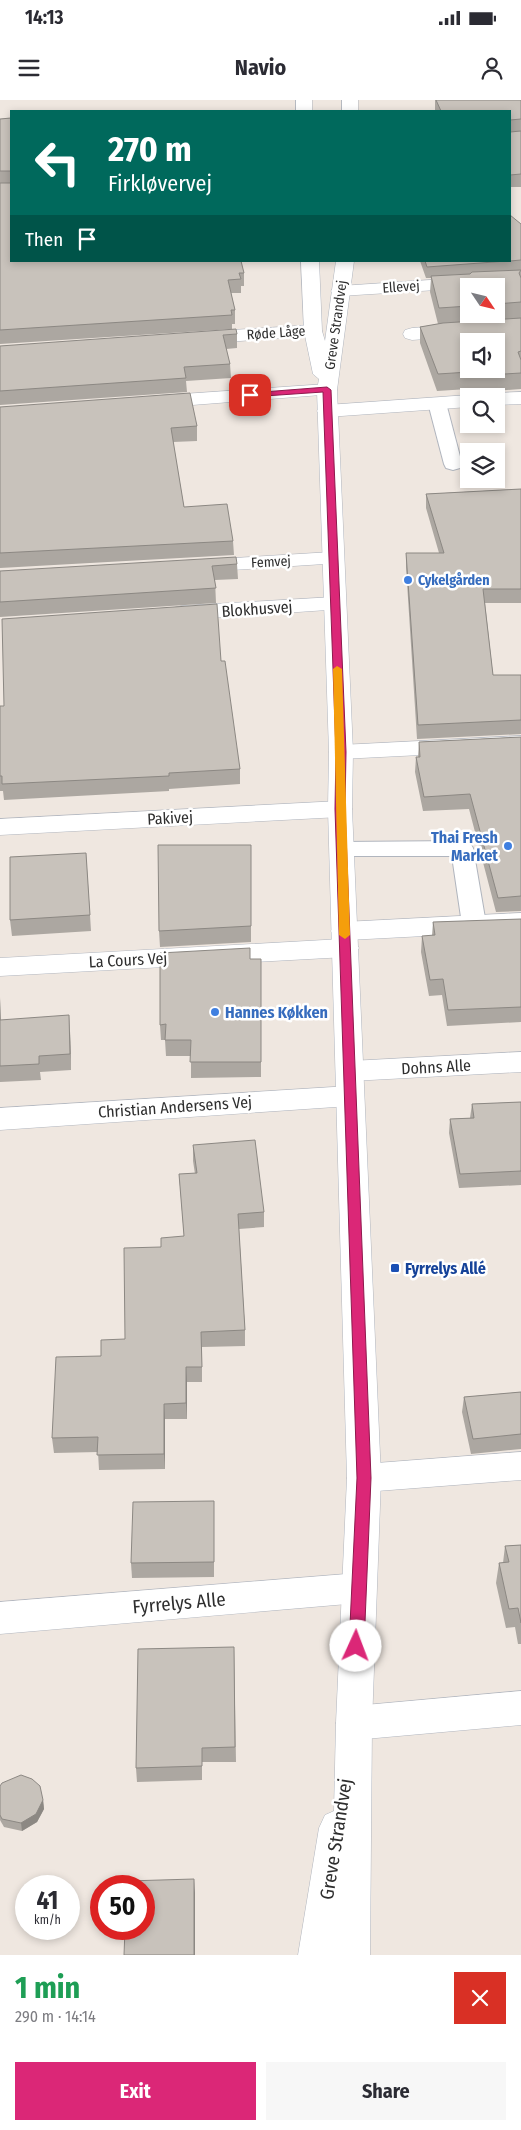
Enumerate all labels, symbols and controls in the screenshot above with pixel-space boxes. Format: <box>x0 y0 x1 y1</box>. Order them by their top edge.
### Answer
text: 14:13 <box>25 6 64 29</box>
icon: menu <box>15 54 43 82</box>
text: Navio <box>235 54 286 81</box>
icon: person <box>478 54 506 82</box>
text: 270 m <box>108 128 192 170</box>
icon: left <box>25 130 90 195</box>
text: Firkløvervej <box>108 170 212 197</box>
icon: arrive <box>73 225 101 253</box>
text: Then <box>25 228 63 251</box>
street label: Ellevej <box>382 277 420 297</box>
north arrow <box>460 278 505 322</box>
map controls <box>460 278 505 488</box>
street label: Greve Strandvej <box>321 279 351 371</box>
street label: Røde Låge <box>246 322 306 344</box>
button: sound <box>460 333 505 378</box>
pin <box>229 374 271 416</box>
icon: arrive <box>236 381 264 409</box>
button: search <box>460 388 505 433</box>
button: layers <box>460 443 505 488</box>
street label: Femvej <box>251 552 291 572</box>
place label: Cykelgården <box>418 572 490 589</box>
marker: Cykelgården <box>402 574 414 586</box>
street label: Blokhusvej <box>221 597 293 621</box>
street label: Pakivej <box>147 807 193 829</box>
place label: Thai Fresh Market <box>431 828 498 865</box>
marker: Thai Fresh Market <box>502 840 514 852</box>
street label: La Cours Vej <box>88 948 168 972</box>
place label: Hannes Køkken <box>225 1003 328 1022</box>
marker: Hannes Køkken <box>209 1006 221 1018</box>
street label: Dohns Alle <box>401 1056 471 1078</box>
street label: Christian Andersens Vej <box>97 1092 253 1122</box>
place label: Fyrrelys Allé <box>405 1259 486 1278</box>
marker: Fyrrelys Allé <box>389 1262 401 1274</box>
street label: Fyrrelys Alle <box>132 1587 226 1619</box>
position arrow <box>329 1619 381 1671</box>
street label: Greve Strandvej <box>315 1777 357 1901</box>
speed limit sign: 50 <box>90 1875 155 1940</box>
text: 41 <box>37 1886 58 1916</box>
text: km/h <box>34 1913 61 1927</box>
text: 1 min <box>15 1970 80 2006</box>
button: close <box>454 1972 506 2024</box>
text: 290 m · 14:14 <box>15 2007 96 2026</box>
button: Exit <box>15 2062 256 2120</box>
button: Share <box>266 2062 506 2120</box>

